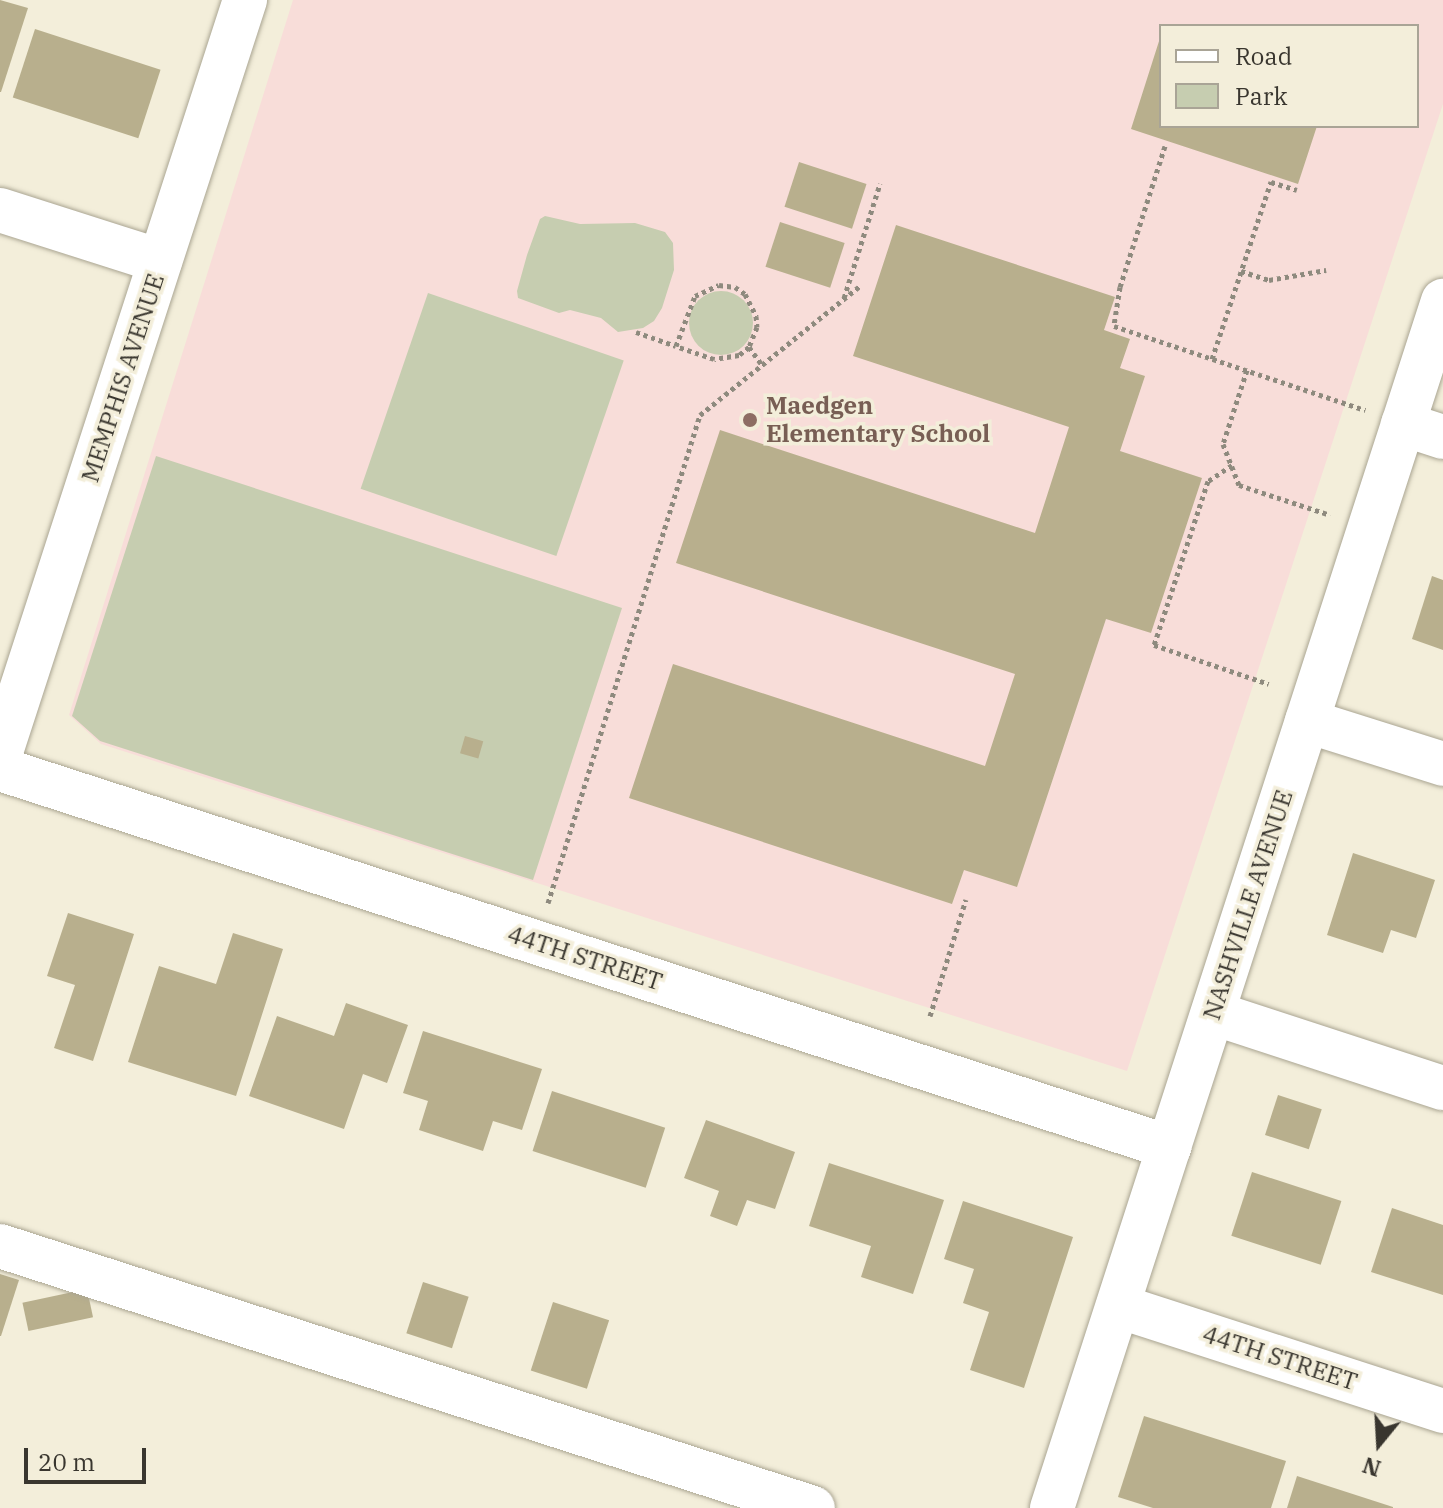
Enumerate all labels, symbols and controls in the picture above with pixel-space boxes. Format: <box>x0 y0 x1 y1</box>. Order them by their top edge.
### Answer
legend <box>1159 24 1419 128</box>
text: Road <box>1235 40 1292 72</box>
text: Park <box>1235 80 1287 112</box>
street label: MEMPHIS AVENUE <box>76 270 170 486</box>
place label: Maedgen Elementary School <box>766 392 990 448</box>
marker: Maedgen Elementary School <box>741 411 759 429</box>
street label: NASHVILLE AVENUE <box>1197 786 1299 1024</box>
street label: 44TH STREET <box>504 919 666 997</box>
street label: 44TH STREET <box>1199 1319 1361 1397</box>
north arrow <box>1339 1404 1419 1484</box>
scale bar <box>28 1432 150 1482</box>
text: 20 m <box>38 1446 95 1478</box>
text: N <box>1359 1451 1384 1484</box>

